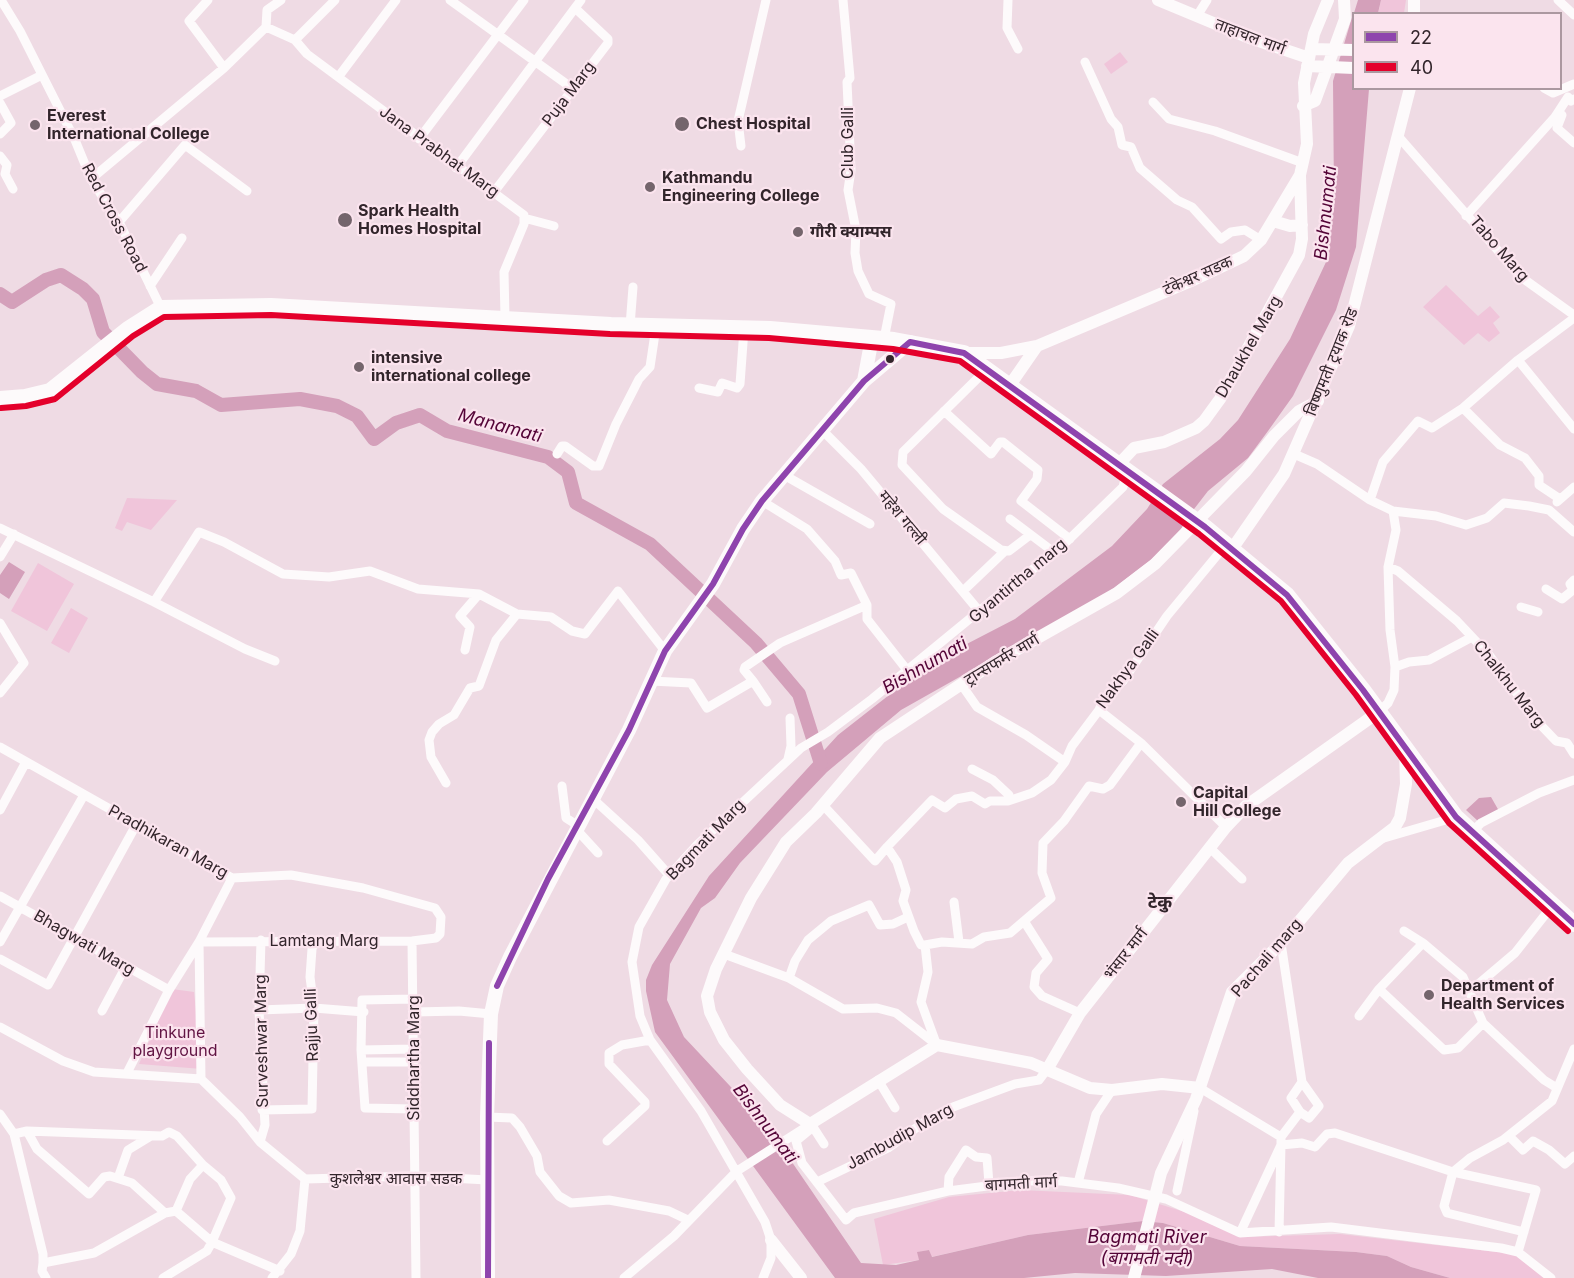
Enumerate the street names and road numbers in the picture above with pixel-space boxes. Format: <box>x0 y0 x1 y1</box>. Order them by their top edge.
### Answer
street label: ताहाचल मार्ग <box>1212 15 1288 59</box>
street label: Puja Marg <box>538 58 600 130</box>
street label: Jana Prabhat Marg <box>375 102 503 202</box>
street label: Club Galli <box>838 107 858 179</box>
street label: Red Cross Road <box>77 160 151 276</box>
street label: Tabo Marg <box>1465 212 1533 286</box>
street label: टंकेश्वर सडक <box>1160 252 1236 300</box>
street label: Dhaukhel Marg <box>1212 293 1286 401</box>
street label: बिष्णुमती ट्रयाक रोड <box>1302 305 1362 419</box>
street label: महेश गल्ली <box>874 487 930 549</box>
street label: Gyantirtha marg <box>965 535 1071 627</box>
street label: Nakhya Galli <box>1093 625 1163 713</box>
street label: ट्रान्सफर्मर मार्ग <box>961 630 1043 690</box>
street label: Chalkhu Marg <box>1469 637 1549 731</box>
street label: Bagmati Marg <box>663 796 749 884</box>
street label: Pradhikaran Marg <box>105 801 231 883</box>
street label: Bhagwati Marg <box>30 906 138 980</box>
street label: Pachali marg <box>1228 915 1306 1001</box>
street label: भंसार मार्ग <box>1100 924 1152 984</box>
street label: Lamtang Marg <box>269 931 379 951</box>
street label: Surveshwar Marg <box>251 974 273 1108</box>
street label: Rajju Galli <box>301 988 323 1062</box>
street label: Siddhartha Marg <box>404 995 424 1121</box>
street label: Jambudip Marg <box>844 1100 956 1174</box>
street label: कुशलेश्वर आवास सडक <box>330 1169 462 1189</box>
street label: बागमती मार्ग <box>984 1173 1058 1195</box>

